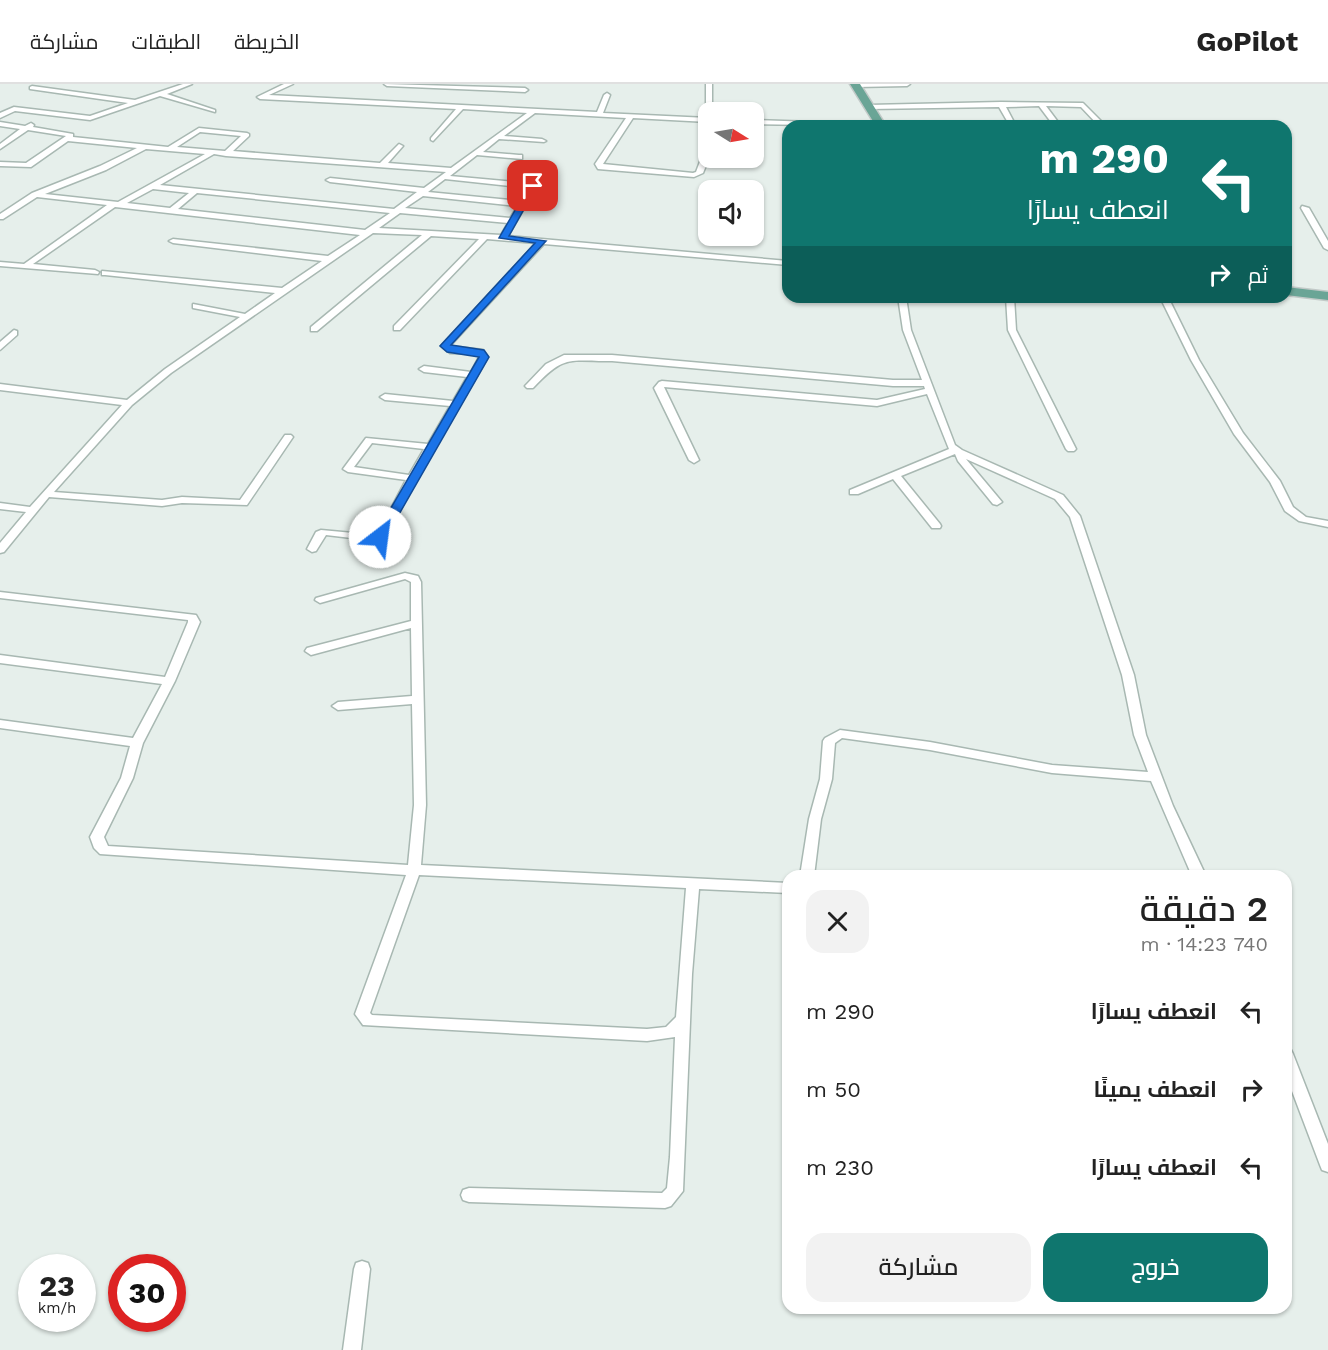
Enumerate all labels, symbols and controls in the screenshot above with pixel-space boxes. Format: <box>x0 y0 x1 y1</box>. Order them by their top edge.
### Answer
text: GoPilot <box>1196 25 1298 58</box>
text: مشاركة <box>30 29 99 54</box>
text: الطبقات <box>132 29 201 54</box>
text: الخريطة <box>234 29 300 54</box>
north arrow <box>698 102 764 168</box>
map controls <box>698 102 764 246</box>
text: 290 m <box>1040 134 1169 183</box>
icon: left <box>1190 144 1268 222</box>
pin <box>507 160 558 211</box>
icon: arrive <box>516 169 549 202</box>
button: sound <box>698 180 764 246</box>
text: انعطف يسارًا <box>1027 194 1169 226</box>
icon: right <box>1203 258 1236 291</box>
text: ثم <box>1248 263 1268 288</box>
position arrow <box>348 505 412 569</box>
text: 2 دقيقة <box>1140 888 1268 930</box>
button: close <box>806 890 869 953</box>
text: 740 m · 14:23 <box>1141 932 1268 956</box>
icon: left <box>1235 995 1268 1028</box>
text: 290 m <box>806 999 875 1024</box>
text: انعطف يسارًا <box>1091 999 1217 1024</box>
icon: right <box>1235 1073 1268 1106</box>
text: 50 m <box>806 1077 861 1102</box>
text: انعطف يمينًا <box>1093 1077 1217 1102</box>
icon: left <box>1235 1151 1268 1184</box>
text: 230 m <box>806 1155 874 1180</box>
text: انعطف يسارًا <box>1091 1155 1217 1180</box>
button: مشاركة <box>806 1233 1031 1302</box>
button: خروج <box>1043 1233 1268 1302</box>
speed limit sign: 30 <box>108 1254 186 1332</box>
text: 23 <box>39 1268 75 1303</box>
text: km/h <box>38 1299 76 1317</box>

